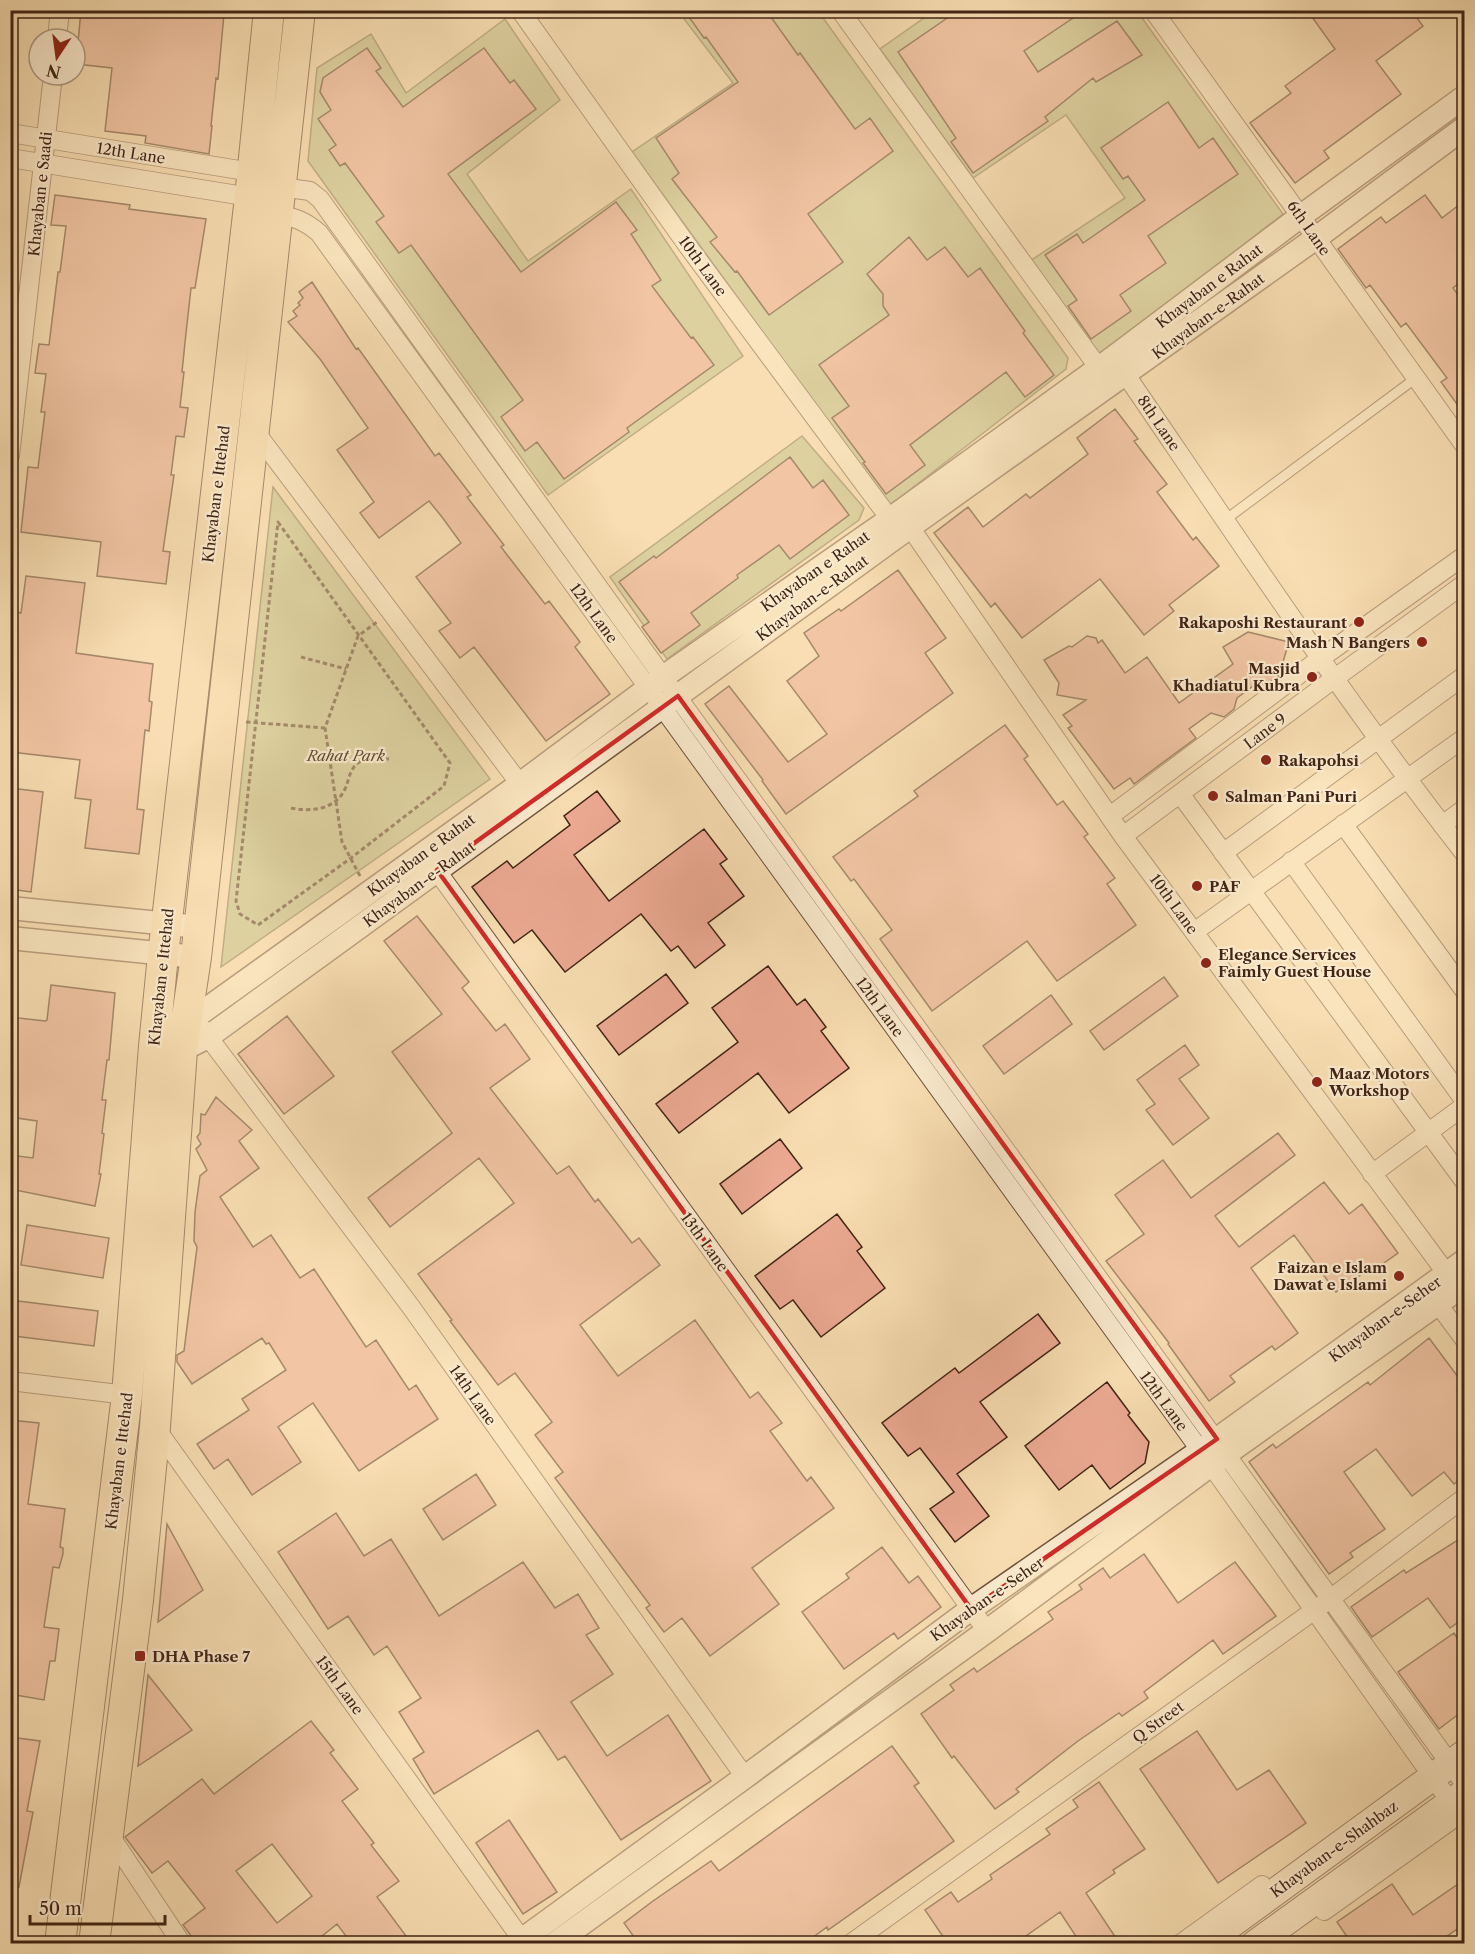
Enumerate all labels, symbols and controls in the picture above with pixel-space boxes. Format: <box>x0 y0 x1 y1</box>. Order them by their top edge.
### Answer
north arrow <box>27 27 87 87</box>
text: N <box>45 60 63 83</box>
street label: Khayaban e Saadi <box>24 130 56 257</box>
street label: 12th Lane <box>95 138 167 168</box>
street label: 6th Lane <box>1283 197 1335 259</box>
street label: 10th Lane <box>675 232 731 300</box>
street label: Khayaban e Rahat <box>1152 239 1267 332</box>
street label: Khayaban-e-Rahat <box>1148 268 1268 363</box>
street label: 8th Lane <box>1133 392 1185 454</box>
street label: Khayaban e Ittehad <box>198 424 234 564</box>
street label: Khayaban e Rahat <box>757 526 874 616</box>
street label: Khayaban-e-Rahat <box>752 550 872 645</box>
street label: 12th Lane <box>566 579 622 647</box>
place label: Rakaposhi Restaurant <box>1178 613 1347 632</box>
marker: Rakaposhi Restaurant <box>1352 615 1366 629</box>
place label: Mash N Bangers <box>1286 633 1410 652</box>
marker: Mash N Bangers <box>1415 635 1429 649</box>
place label: Masjid Khadiatul Kubra <box>1173 659 1300 695</box>
marker: Masjid Khadiatul Kubra <box>1305 670 1319 684</box>
street label: Lane 9 <box>1240 709 1290 753</box>
park label: Rahat Park <box>306 746 385 765</box>
place label: Rakapohsi <box>1278 751 1359 770</box>
marker: Rakapohsi <box>1259 753 1273 767</box>
place label: Salman Pani Puri <box>1225 787 1358 806</box>
marker: Salman Pani Puri <box>1206 789 1220 803</box>
street label: Khayaban e Rahat <box>363 809 479 901</box>
street label: Khayaban-e-Rahat <box>359 836 479 931</box>
street label: 10th Lane <box>1146 870 1202 938</box>
place label: PAF <box>1209 877 1240 896</box>
marker: PAF <box>1190 879 1204 893</box>
street label: Khayaban e Ittehad <box>144 907 178 1047</box>
place label: Elegance Services Faimly Guest House <box>1218 945 1371 981</box>
marker: Elegance Services Faimly Guest House <box>1199 956 1213 970</box>
street label: 12th Lane <box>852 973 908 1041</box>
place label: Maaz Motors Workshop <box>1328 1064 1429 1100</box>
marker: Maaz Motors Workshop <box>1310 1075 1324 1089</box>
street label: 13th Lane <box>677 1209 733 1275</box>
place label: Faizan e Islam Dawat e Islami <box>1273 1258 1388 1294</box>
marker: Faizan e Islam Dawat e Islami <box>1392 1269 1406 1283</box>
street label: Khayaban-e-Seher <box>1325 1271 1446 1366</box>
street label: 14th Lane <box>445 1361 501 1429</box>
street label: 12th Lane <box>1136 1367 1192 1435</box>
street label: Khayaban e Ittehad <box>101 1391 137 1531</box>
street label: Khayaban-e-Seher <box>926 1552 1048 1645</box>
place label: DHA Phase 7 <box>152 1647 250 1666</box>
marker: DHA Phase 7 <box>133 1649 147 1663</box>
street label: 15th Lane <box>312 1652 368 1718</box>
street label: Q Street <box>1129 1697 1188 1747</box>
street label: Khayaban-e-Shahbaz <box>1266 1796 1402 1902</box>
scale bar <box>30 1888 165 1926</box>
text: 50 m <box>39 1898 82 1920</box>

